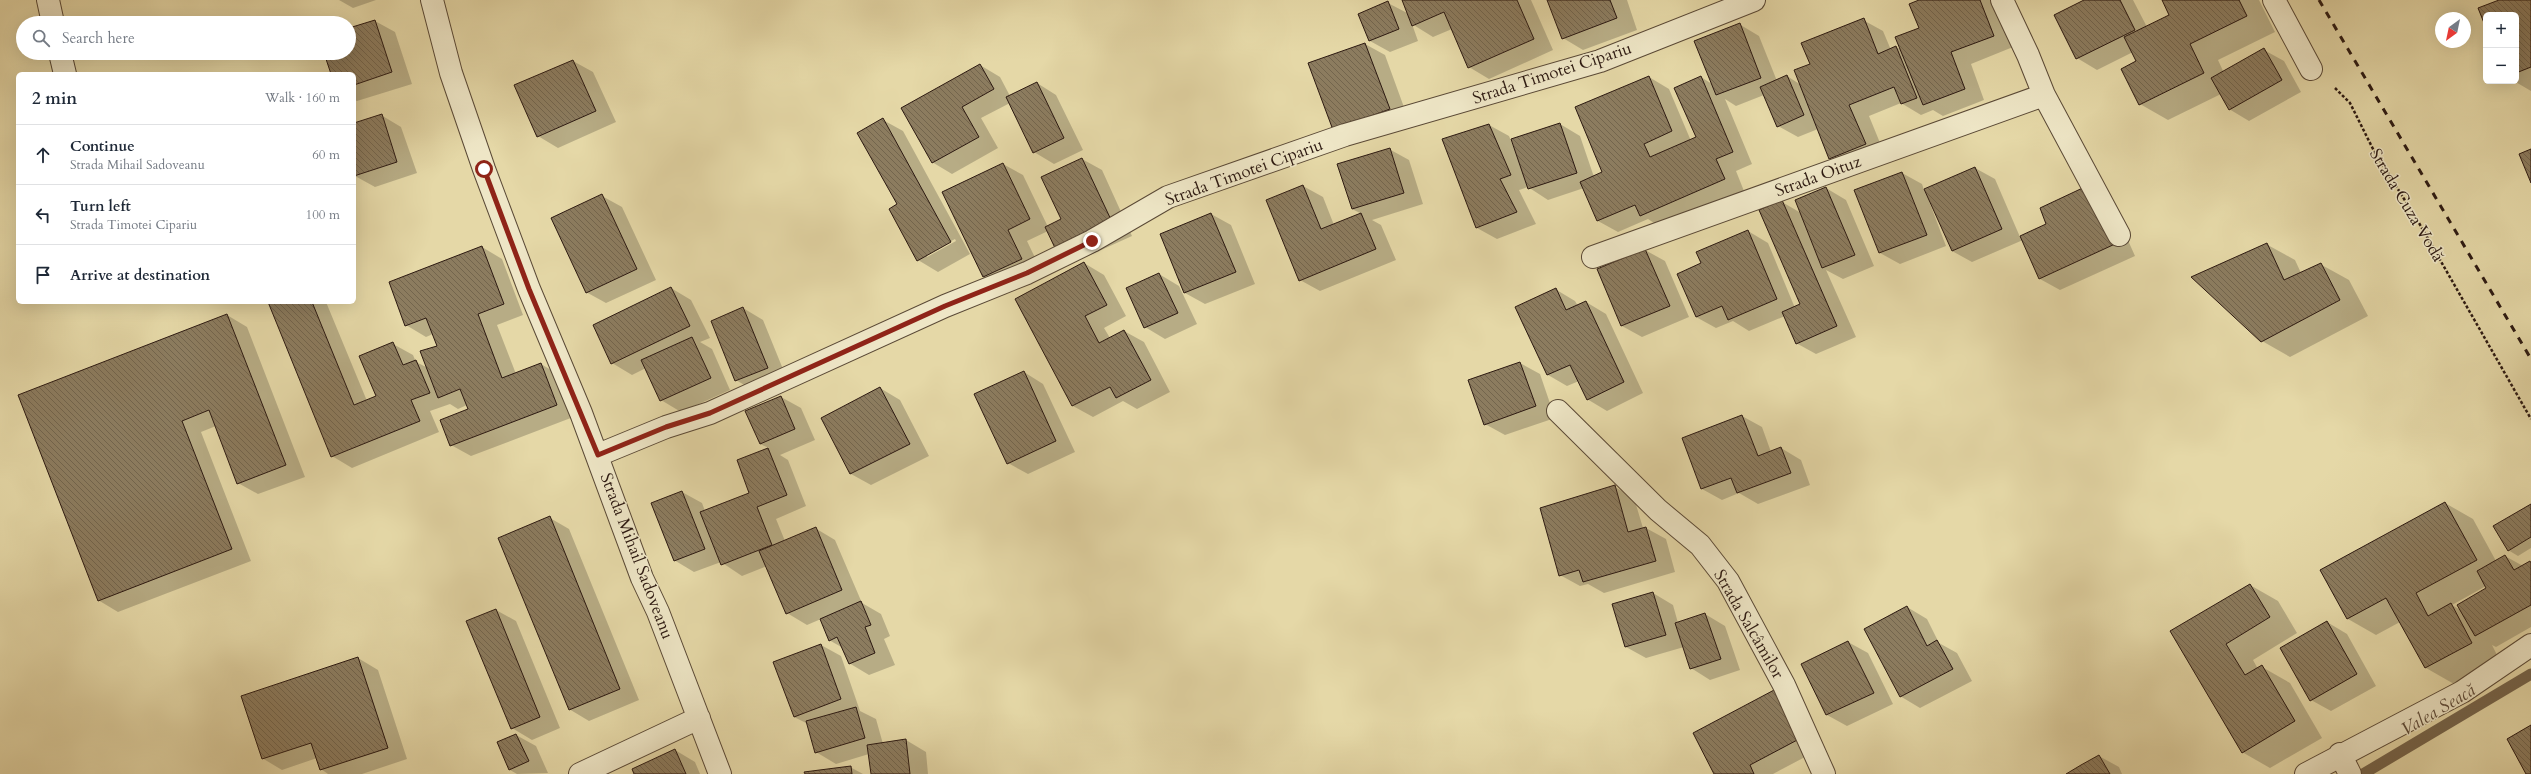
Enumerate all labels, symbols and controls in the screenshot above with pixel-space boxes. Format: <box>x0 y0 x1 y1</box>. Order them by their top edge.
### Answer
north arrow <box>2435 12 2471 48</box>
map controls <box>2483 12 2519 84</box>
button: + <box>2483 12 2519 48</box>
search box <box>16 16 356 60</box>
icon: search <box>30 27 52 49</box>
text: Search here <box>62 28 135 48</box>
street label: Strada Timotei Cipariu <box>1469 36 1635 110</box>
button: − <box>2483 48 2519 84</box>
text: 2 min <box>32 87 77 110</box>
text: Walk · 160 m <box>265 89 340 107</box>
street label: Strada Timotei Cipariu <box>1162 133 1326 211</box>
text: Continue <box>70 136 135 156</box>
icon: ahead <box>32 144 54 166</box>
street label: Strada Cuza Vodă <box>2364 144 2450 267</box>
text: 60 m <box>312 146 340 164</box>
street label: Strada Oituz <box>1772 150 1865 202</box>
text: Strada Mihail Sadoveanu <box>70 156 205 174</box>
route start <box>475 160 493 178</box>
text: Turn left <box>70 196 131 216</box>
icon: left <box>32 204 54 226</box>
text: 100 m <box>306 206 340 224</box>
text: Strada Timotei Cipariu <box>70 216 197 234</box>
route end <box>1083 232 1101 250</box>
icon: arrive <box>32 264 54 286</box>
text: Arrive at destination <box>70 265 210 285</box>
street label: Strada Mihail Sadoveanu <box>595 470 679 642</box>
street label: Strada Salcâmilor <box>1708 565 1790 684</box>
water label: Valea Seacă <box>2396 678 2481 742</box>

